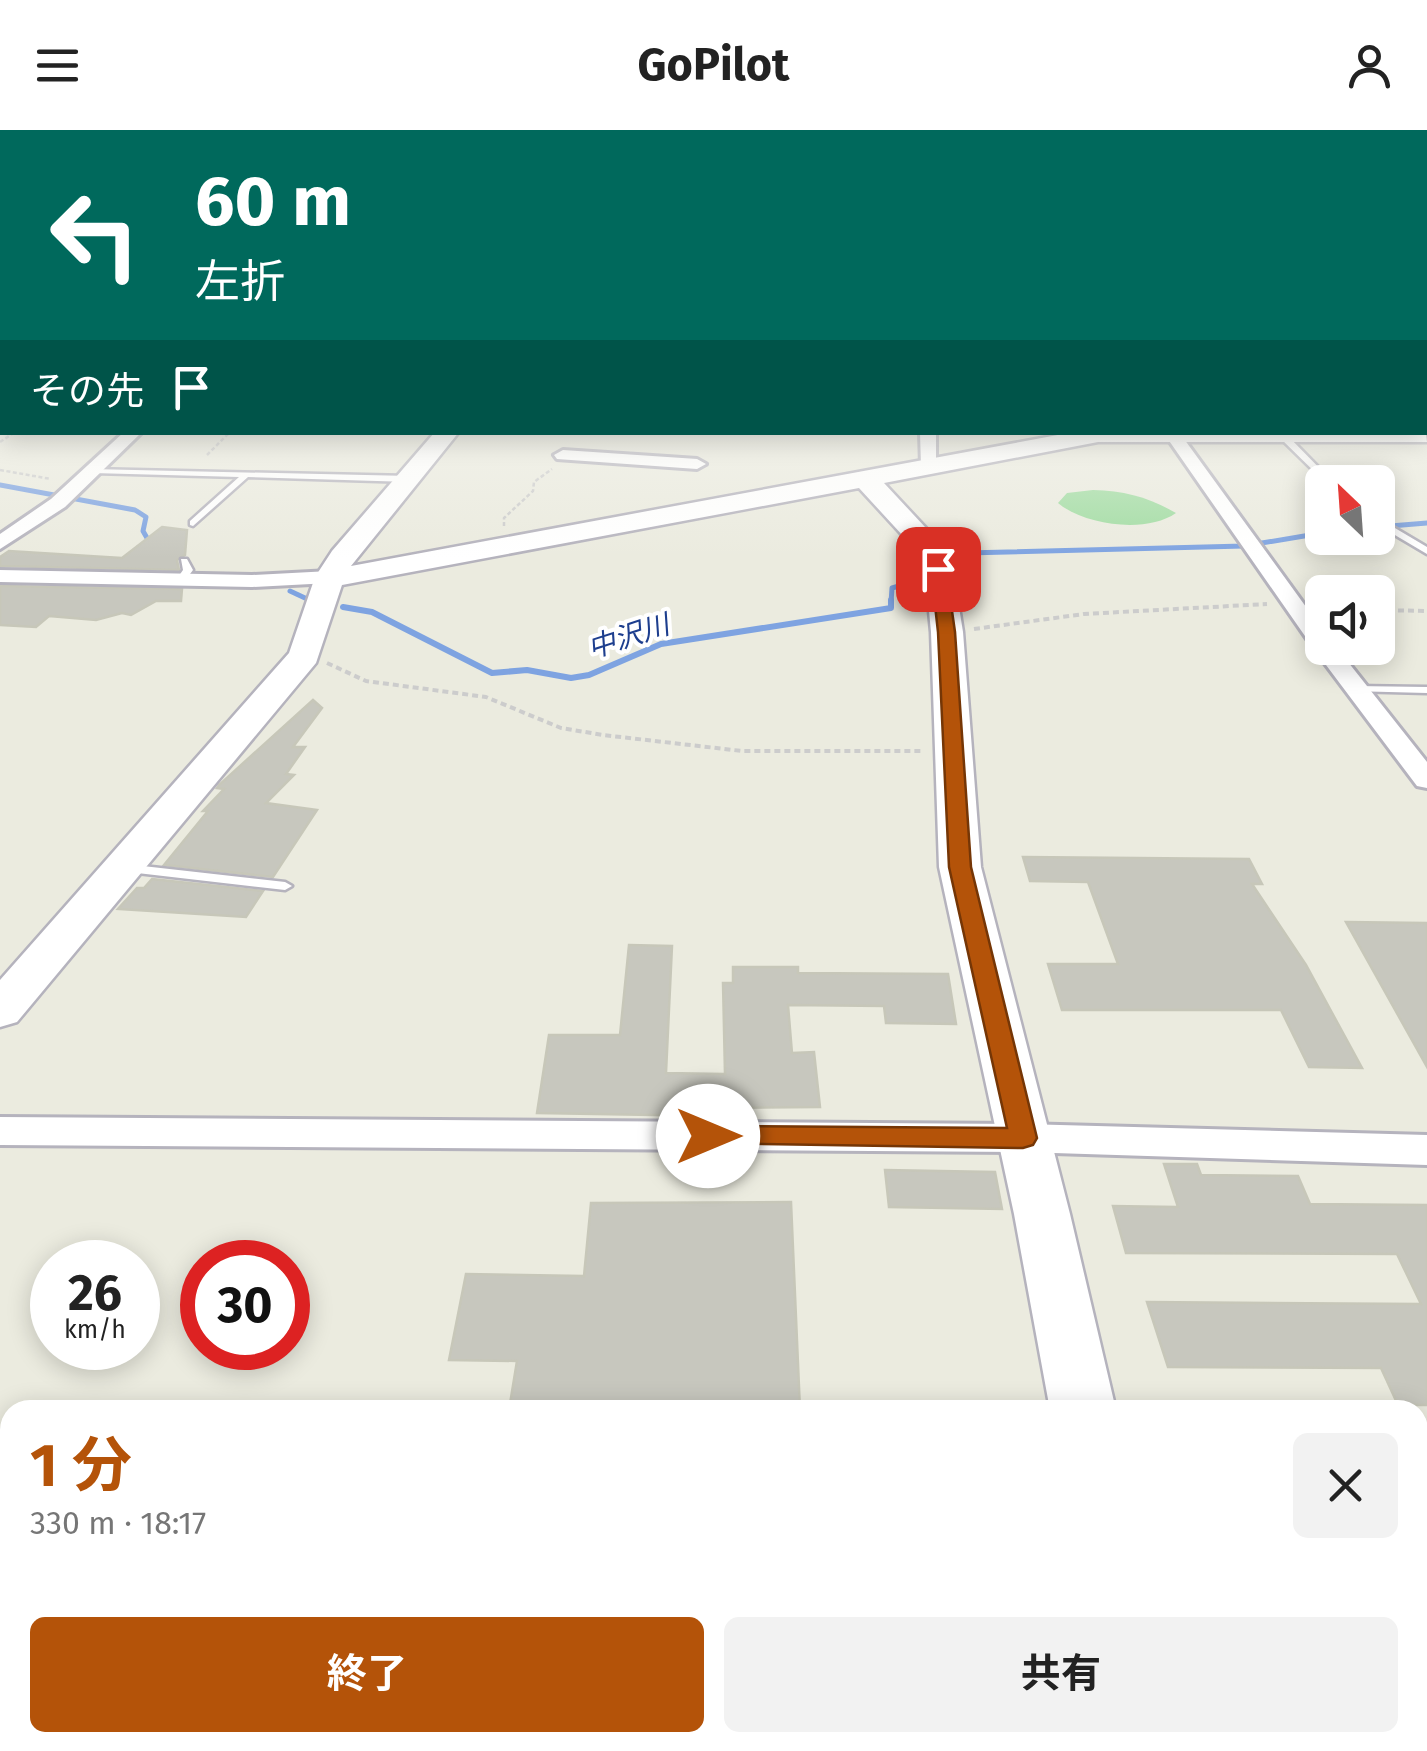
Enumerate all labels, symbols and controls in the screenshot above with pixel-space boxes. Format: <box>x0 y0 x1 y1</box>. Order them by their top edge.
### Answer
icon: menu <box>30 38 85 93</box>
text: GoPilot <box>638 38 789 92</box>
icon: person <box>1342 38 1397 93</box>
text: 60 m <box>195 160 351 244</box>
icon: left <box>30 170 160 300</box>
text: 左折 <box>195 255 285 309</box>
icon: arrive <box>164 360 219 415</box>
text: その先 <box>30 368 144 414</box>
north arrow <box>1305 465 1395 555</box>
map controls <box>1305 465 1395 665</box>
pin <box>896 527 981 612</box>
icon: arrive <box>911 542 966 597</box>
button: sound <box>1305 575 1395 665</box>
water label: 中沢川 <box>583 607 676 665</box>
position arrow <box>656 1084 760 1188</box>
speed limit sign: 30 <box>180 1240 310 1370</box>
text: 26 <box>68 1263 122 1323</box>
text: km/h <box>64 1315 126 1345</box>
text: 1 分 <box>30 1430 132 1502</box>
button: close <box>1293 1433 1398 1538</box>
text: 330 m · 18:17 <box>30 1504 206 1542</box>
button: 終了 <box>30 1617 704 1732</box>
button: 共有 <box>724 1617 1398 1732</box>

